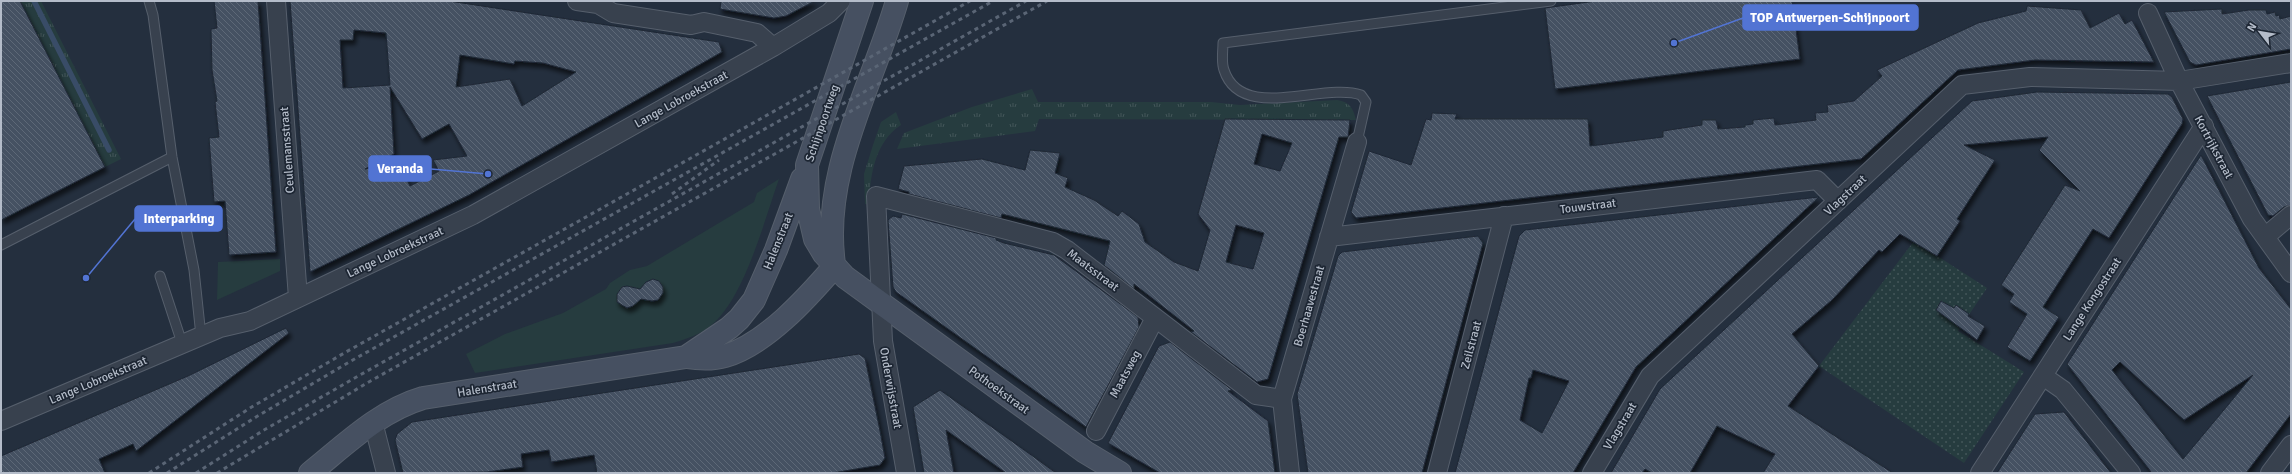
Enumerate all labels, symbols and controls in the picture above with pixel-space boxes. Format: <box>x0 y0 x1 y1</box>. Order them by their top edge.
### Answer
callout: TOP Antwerpen-Schijnpoort <box>1743 5 1918 30</box>
text: TOP Antwerpen-Schijnpoort <box>1750 10 1910 26</box>
north arrow <box>2240 12 2280 52</box>
text: N <box>2244 20 2259 34</box>
street label: Lange Lobroekstraat <box>632 67 731 131</box>
street label: Schijnpoortweg <box>802 83 843 164</box>
street label: Ceulemansstraat <box>277 106 298 194</box>
street label: Kortrijkstraat <box>2191 113 2236 181</box>
callout: Veranda <box>369 156 431 181</box>
text: Veranda <box>377 161 423 177</box>
street label: Vlagstraat <box>1821 172 1870 219</box>
street label: Touwstraat <box>1559 196 1617 217</box>
callout: Interparking <box>135 206 222 231</box>
street label: Halenstraat <box>760 210 797 272</box>
text: Interparking <box>143 211 215 227</box>
street label: Lange Lobroekstraat <box>345 224 446 281</box>
street label: Maatsstraat <box>1064 246 1122 295</box>
street label: Lange Kongostraat <box>2060 255 2125 344</box>
street label: Boerhaavestraat <box>1291 264 1328 348</box>
street label: Zeilstraat <box>1458 319 1485 371</box>
street label: Onderwijsstraat <box>876 346 905 430</box>
street label: Maatsweg <box>1107 348 1144 401</box>
street label: Lange Lobroekstraat <box>47 353 149 408</box>
street label: Pothoekstraat <box>965 363 1032 418</box>
street label: Halenstraat <box>456 376 518 401</box>
street label: Vlagstraat <box>1600 400 1640 453</box>

